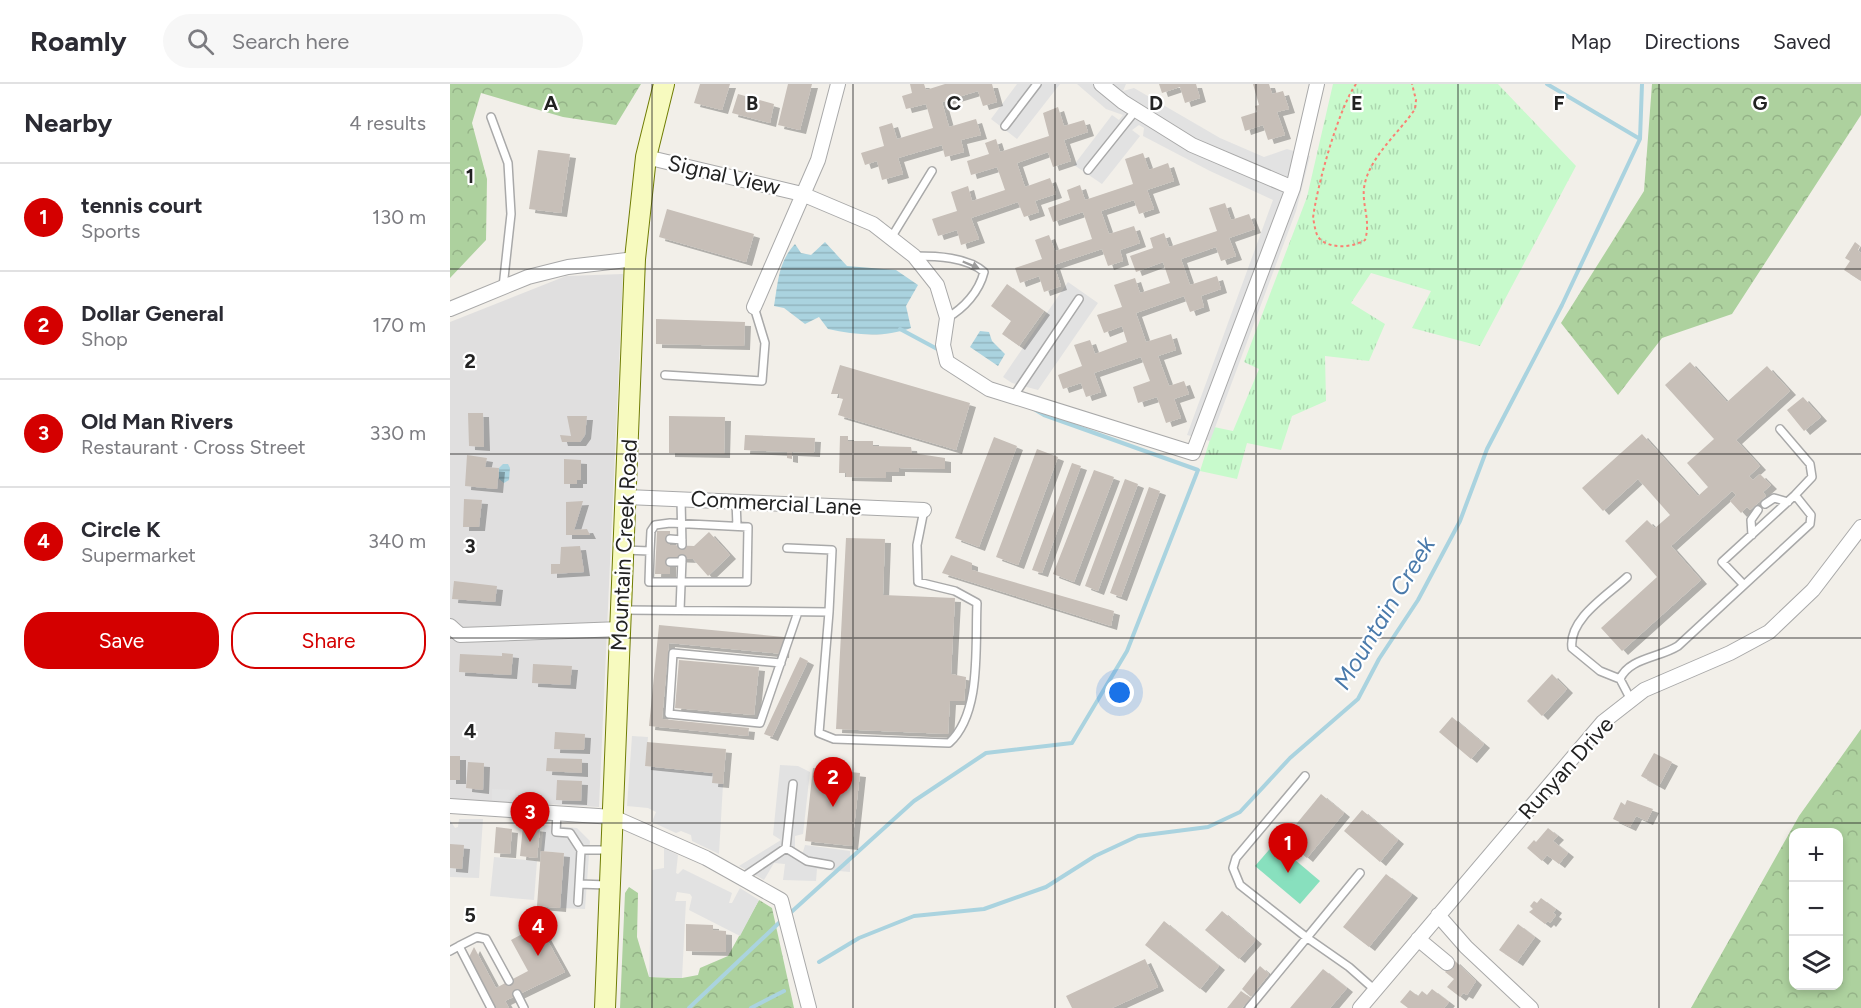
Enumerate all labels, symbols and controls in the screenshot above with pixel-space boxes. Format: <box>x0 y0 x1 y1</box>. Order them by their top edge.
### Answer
search box <box>163 14 583 68</box>
text: Roamly <box>30 24 127 58</box>
icon: search <box>184 25 217 58</box>
text: Search here <box>232 28 349 55</box>
text: Map <box>1570 29 1611 54</box>
text: Directions <box>1644 29 1740 54</box>
text: Saved <box>1773 29 1831 54</box>
text: A <box>544 91 559 115</box>
text: B <box>746 91 758 115</box>
text: C <box>947 91 961 115</box>
text: D <box>1149 91 1163 115</box>
text: E <box>1351 91 1363 115</box>
text: F <box>1553 91 1565 115</box>
text: G <box>1753 91 1768 115</box>
text: Nearby <box>24 107 112 139</box>
text: 4 results <box>349 111 426 135</box>
street label: Signal View <box>665 149 784 201</box>
text: 1 <box>466 164 474 188</box>
text: tennis court <box>81 192 203 219</box>
text: 1 <box>39 205 48 229</box>
text: 130 m <box>372 205 426 229</box>
text: Sports <box>81 219 140 243</box>
one-way arrow <box>963 261 981 271</box>
text: Dollar General <box>81 300 224 327</box>
text: 2 <box>38 313 49 337</box>
text: 170 m <box>372 313 426 337</box>
text: Shop <box>81 327 128 351</box>
text: 2 <box>464 349 476 373</box>
text: Old Man Rivers <box>81 408 233 435</box>
text: 3 <box>38 421 49 445</box>
text: 330 m <box>369 421 426 445</box>
text: Restaurant · Cross Street <box>81 435 306 459</box>
street label: Mountain Creek Road <box>605 438 643 652</box>
street label: Commercial Lane <box>690 485 862 521</box>
text: Circle K <box>81 516 161 543</box>
text: 4 <box>37 529 50 553</box>
text: 340 m <box>368 529 426 553</box>
water label: Mountain Creek <box>1327 530 1442 694</box>
text: 3 <box>464 534 476 558</box>
text: Supermarket <box>81 543 196 567</box>
button: Save <box>24 612 219 669</box>
button: Share <box>231 612 426 669</box>
your location <box>1105 678 1134 707</box>
street label: Runyan Drive <box>1513 711 1619 825</box>
text: 4 <box>464 719 477 743</box>
pin: 2 <box>814 758 853 807</box>
pin: 3 <box>510 792 550 842</box>
pin: 1 <box>1268 824 1308 873</box>
map controls <box>1789 828 1843 990</box>
button: + <box>1789 828 1843 882</box>
button: − <box>1789 882 1843 936</box>
text: 5 <box>464 903 476 927</box>
pin: 4 <box>518 906 557 956</box>
button: layers <box>1789 936 1843 990</box>

